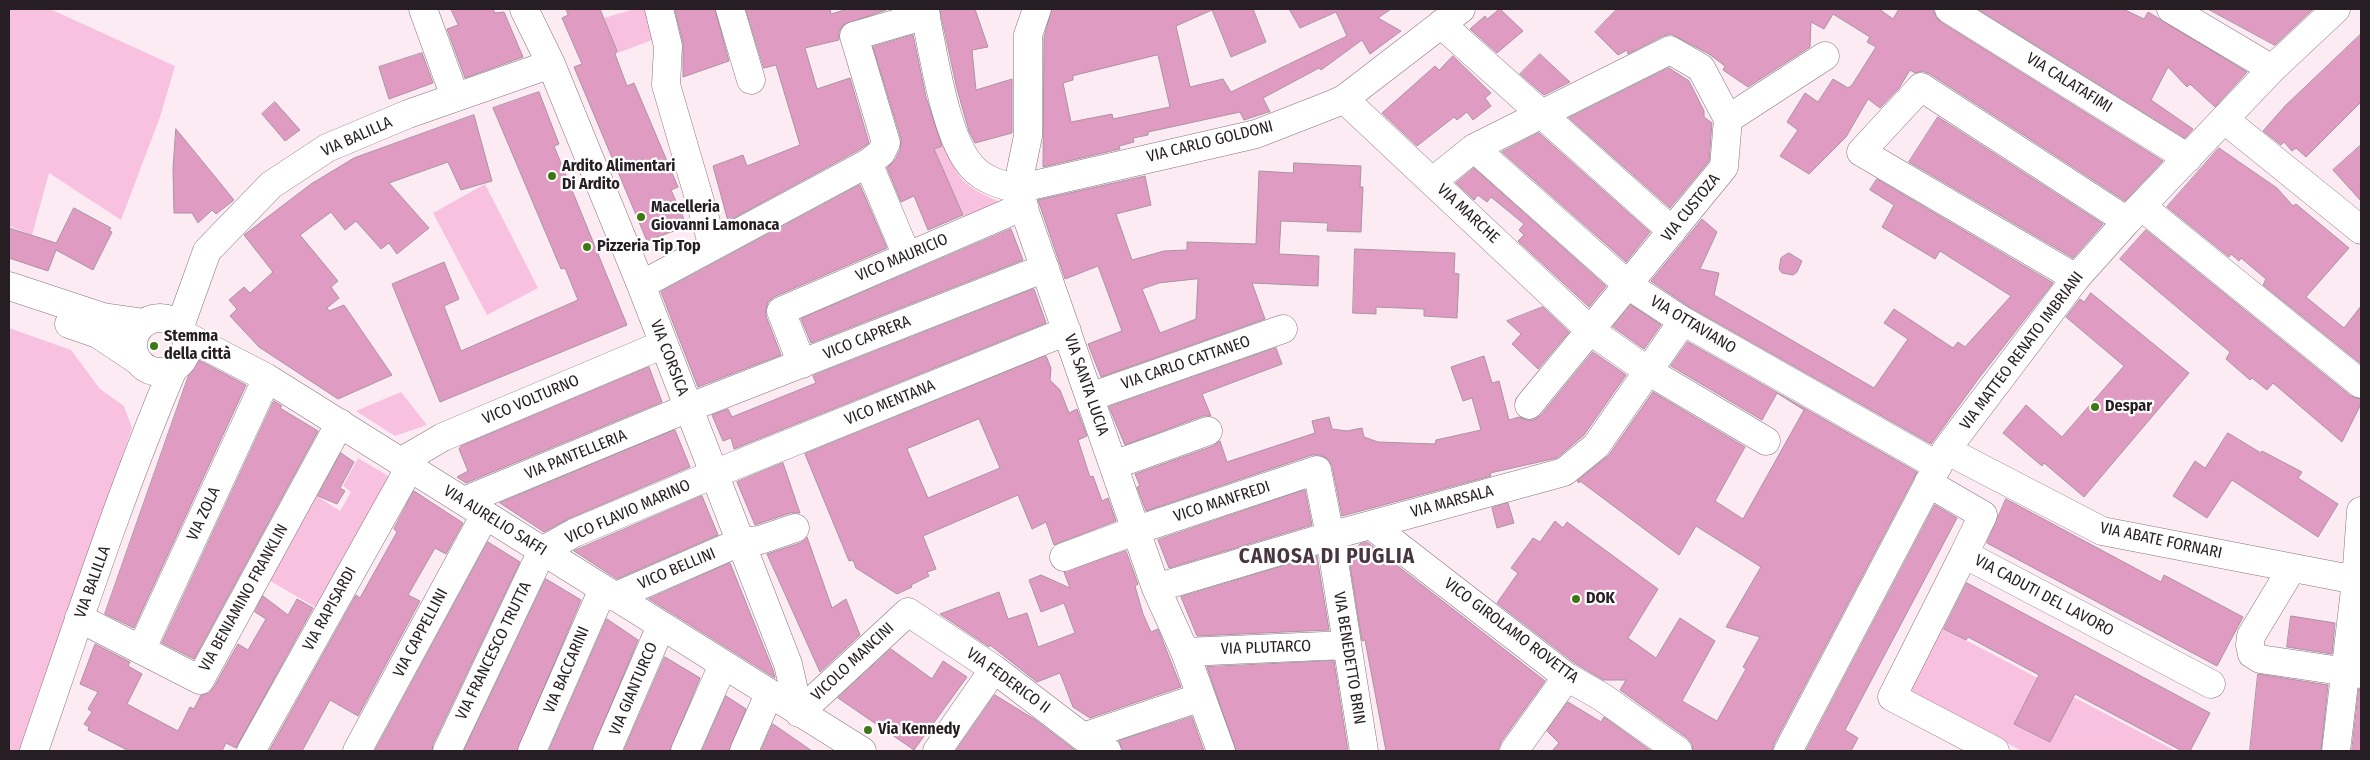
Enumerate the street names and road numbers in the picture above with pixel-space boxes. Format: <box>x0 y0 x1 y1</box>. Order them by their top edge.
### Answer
street label: VIA CALATAFIMI <box>2023 49 2115 117</box>
street label: VIA BALILLA <box>319 113 395 161</box>
street label: VIA CARLO GOLDONI <box>1145 117 1275 167</box>
street label: VIA CUSTOZA <box>1658 170 1724 246</box>
street label: VIA MARCHE <box>1433 180 1503 248</box>
street label: VICO MAURICIO <box>853 230 951 286</box>
street label: VIA MATTEO RENATO IMBRIANI <box>1956 268 2088 434</box>
street label: VIA OTTAVIANO <box>1647 292 1739 358</box>
street label: VICO CAPRERA <box>821 312 913 364</box>
street label: VIA CORSICA <box>646 317 692 399</box>
street label: VIA SANTA LUCIA <box>1060 332 1112 438</box>
street label: VIA CARLO CATTANEO <box>1119 332 1253 394</box>
street label: VICO VOLTURNO <box>480 371 582 429</box>
street label: VICO MENTANA <box>842 376 938 430</box>
street label: VIA PANTELLERIA <box>522 426 630 484</box>
street label: VICO FLAVIO MARINO <box>563 476 693 548</box>
street label: VICO MANFREDI <box>1171 477 1273 527</box>
street label: VIA AURELIO SAFFI <box>440 482 550 560</box>
street label: VIA MARSALA <box>1409 482 1495 522</box>
street label: VIA ZOLA <box>183 484 225 544</box>
street label: VIA ABATE FORNARI <box>2098 519 2224 563</box>
street label: VIA BENIAMINO FRANKLIN <box>195 521 293 675</box>
street label: VIA BALILLA <box>71 543 115 621</box>
street label: VICO BELLINI <box>635 544 719 594</box>
street label: VIA CADUTI DEL LAVORO <box>1971 551 2117 641</box>
street label: VIA RAPISARDI <box>299 564 361 654</box>
street label: VICO GIROLAMO ROVETTA <box>1440 574 1582 688</box>
street label: VIA FRANCESCO TRUTTA <box>452 579 536 723</box>
street label: VIA CAPPELLINI <box>390 585 452 681</box>
street label: VIA BENEDETTO BRIN <box>1329 590 1369 726</box>
street label: VICOLO MANCINI <box>808 619 898 705</box>
street label: VIA BACCARINI <box>540 624 594 716</box>
street label: VIA PLUTARCO <box>1220 637 1312 659</box>
street label: VIA GIANTURCO <box>606 640 662 738</box>
street label: VIA FEDERICO II <box>962 644 1054 718</box>

